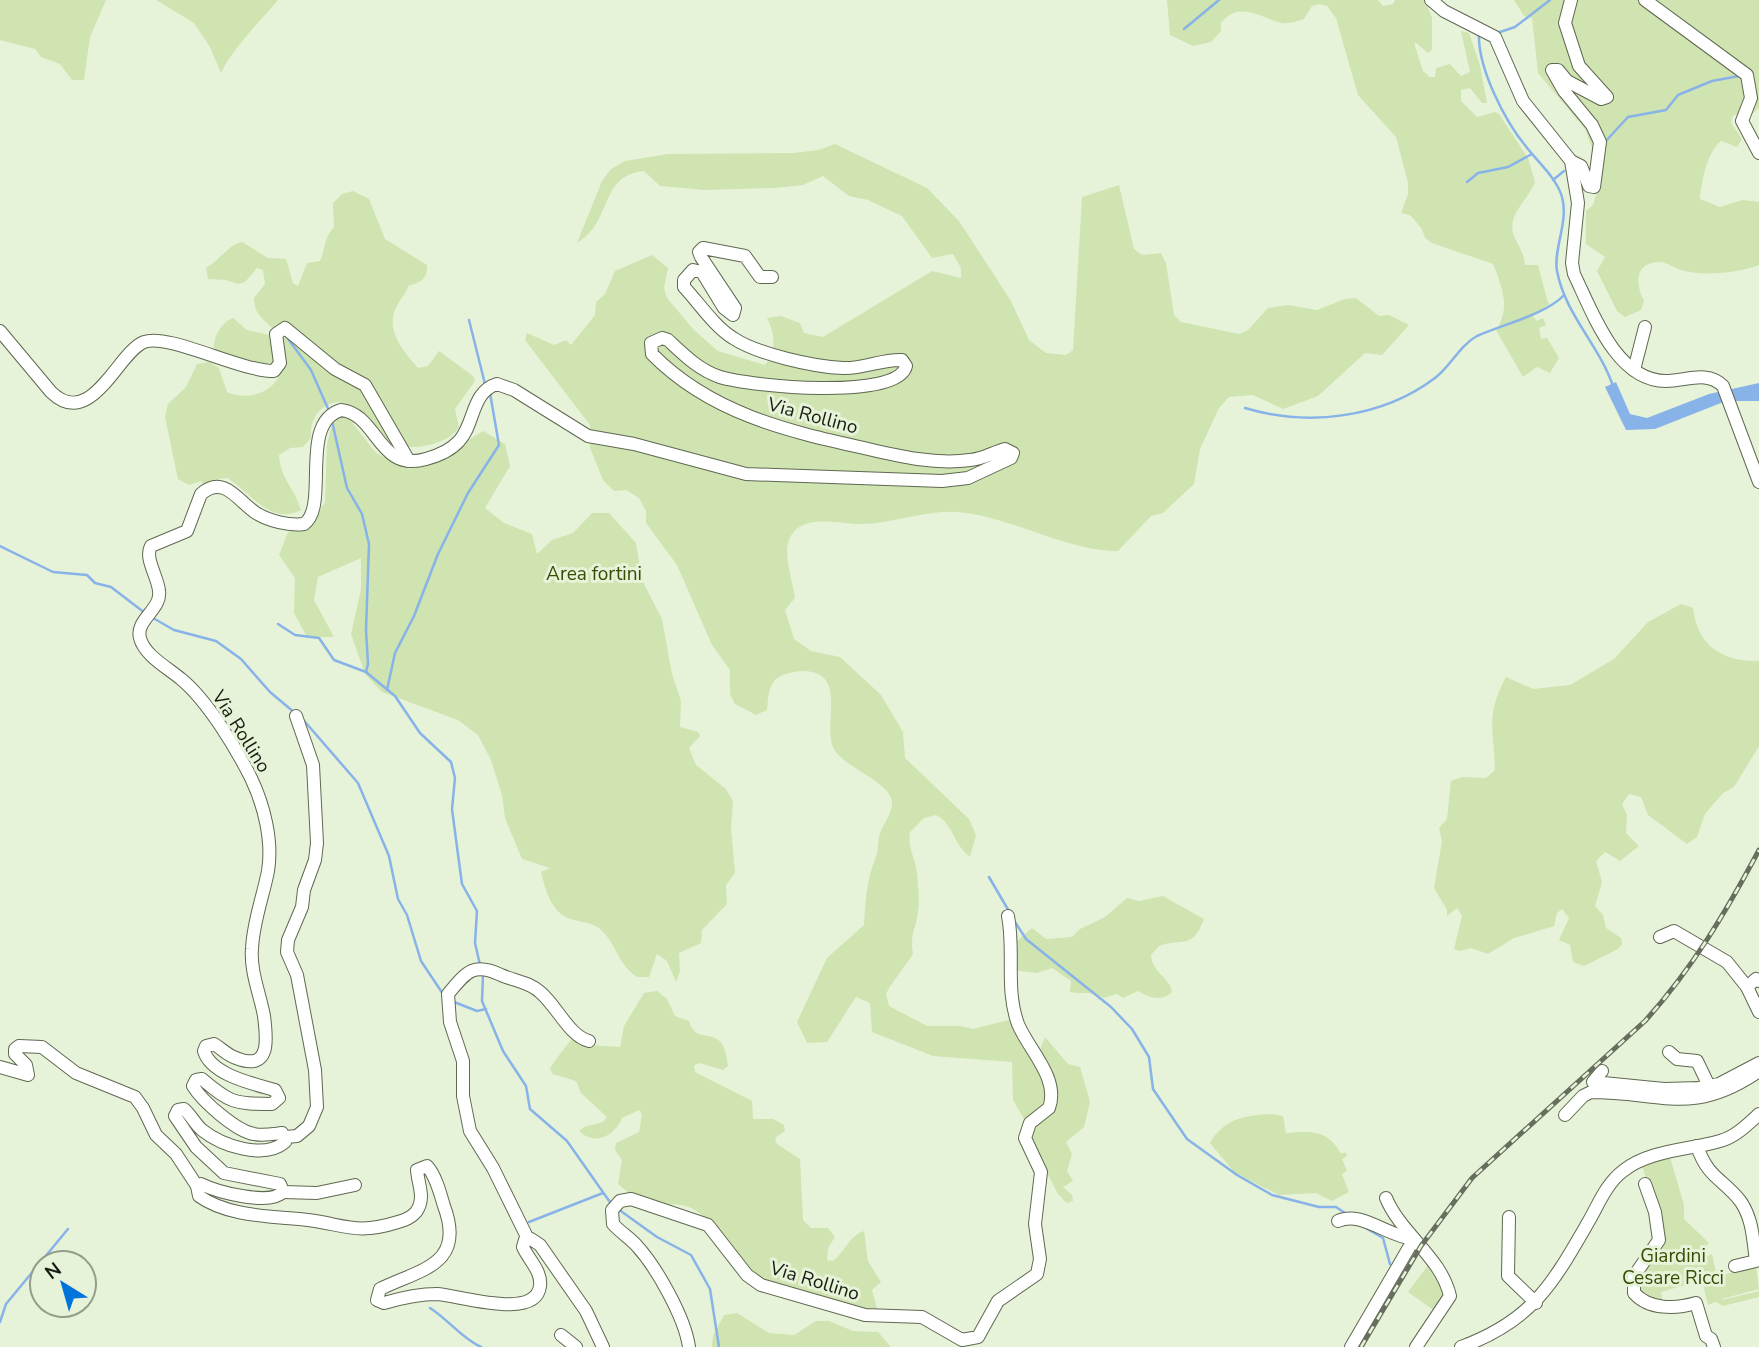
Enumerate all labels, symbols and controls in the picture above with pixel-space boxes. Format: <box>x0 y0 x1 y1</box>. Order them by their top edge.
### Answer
street label: Via Rollino <box>764 391 861 440</box>
park label: Area fortini <box>546 561 642 587</box>
street label: Via Rollino <box>205 685 277 778</box>
park label: Giardini Cesare Ricci <box>1622 1243 1724 1291</box>
north arrow <box>28 1249 98 1319</box>
street label: Via Rollino <box>766 1255 863 1307</box>
text: N <box>40 1257 67 1286</box>

